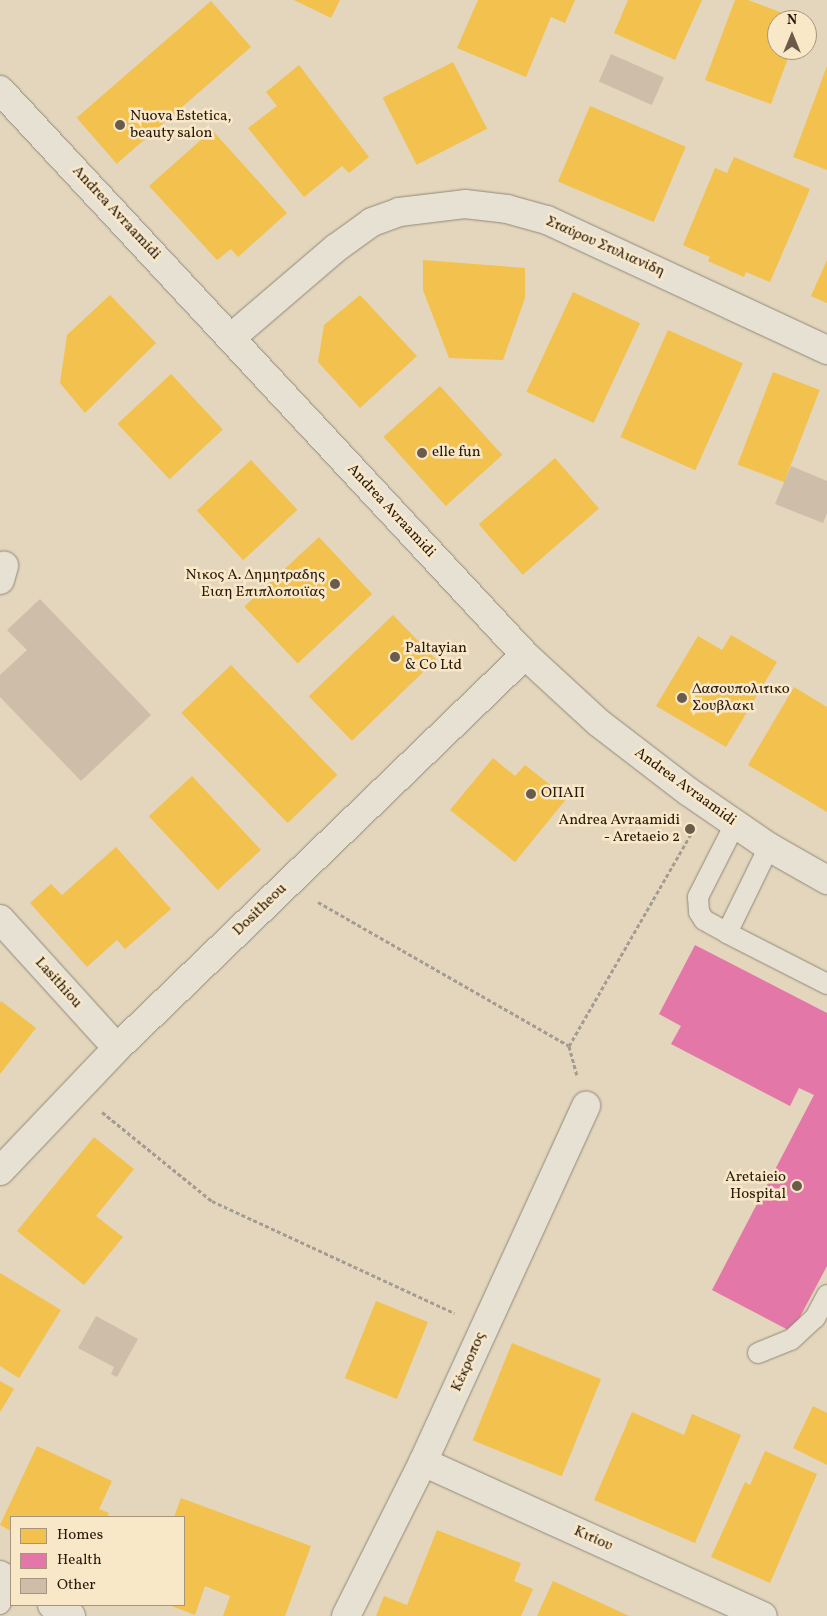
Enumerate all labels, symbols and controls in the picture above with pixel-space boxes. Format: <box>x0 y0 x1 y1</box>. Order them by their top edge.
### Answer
north arrow <box>767 10 817 60</box>
text: N <box>787 11 797 30</box>
place label: Nuova Estetica, beauty salon <box>130 107 231 142</box>
marker: Nuova Estetica, beauty salon <box>114 119 126 131</box>
street label: Andrea Avraamidi <box>68 162 164 264</box>
street label: Σταύρου Στυλιανίδη <box>543 213 667 281</box>
place label: elle fun <box>432 444 481 462</box>
marker: elle fun <box>416 447 428 459</box>
street label: Andrea Avraamidi <box>343 460 439 562</box>
place label: Νικος Α. Δημητραδης Ειαη Επιπλοποιϊας <box>185 566 325 601</box>
marker: Νικος Α. Δημητραδης Ειαη Επιπλοποιϊας <box>329 578 341 590</box>
place label: Paltayian & Co Ltd <box>405 639 467 674</box>
marker: Paltayian & Co Ltd <box>389 651 401 663</box>
place label: Δασουπολιτικο Σουβλακι <box>692 680 790 715</box>
marker: Δασουπολιτικο Σουβλακι <box>676 692 688 704</box>
street label: Andrea Avraamidi <box>631 744 739 830</box>
place label: ΟΠΑΠ <box>541 785 585 803</box>
marker: ΟΠΑΠ <box>525 788 537 800</box>
place label: Andrea Avraamidi - Aretaeio 2 <box>559 811 680 846</box>
marker: Andrea Avraamidi - Aretaeio 2 <box>684 823 696 835</box>
street label: Dositheou <box>229 880 291 940</box>
street label: Lasithiou <box>31 954 85 1012</box>
place label: Aretaieio Hospital <box>725 1168 786 1203</box>
marker: Aretaieio Hospital <box>790 1179 804 1193</box>
street label: Κέκροπος <box>448 1329 490 1395</box>
legend <box>10 1516 185 1606</box>
street label: Κιτίου <box>571 1523 615 1555</box>
text: Homes <box>57 1525 103 1546</box>
text: Health <box>57 1550 102 1571</box>
text: Other <box>57 1575 96 1596</box>

